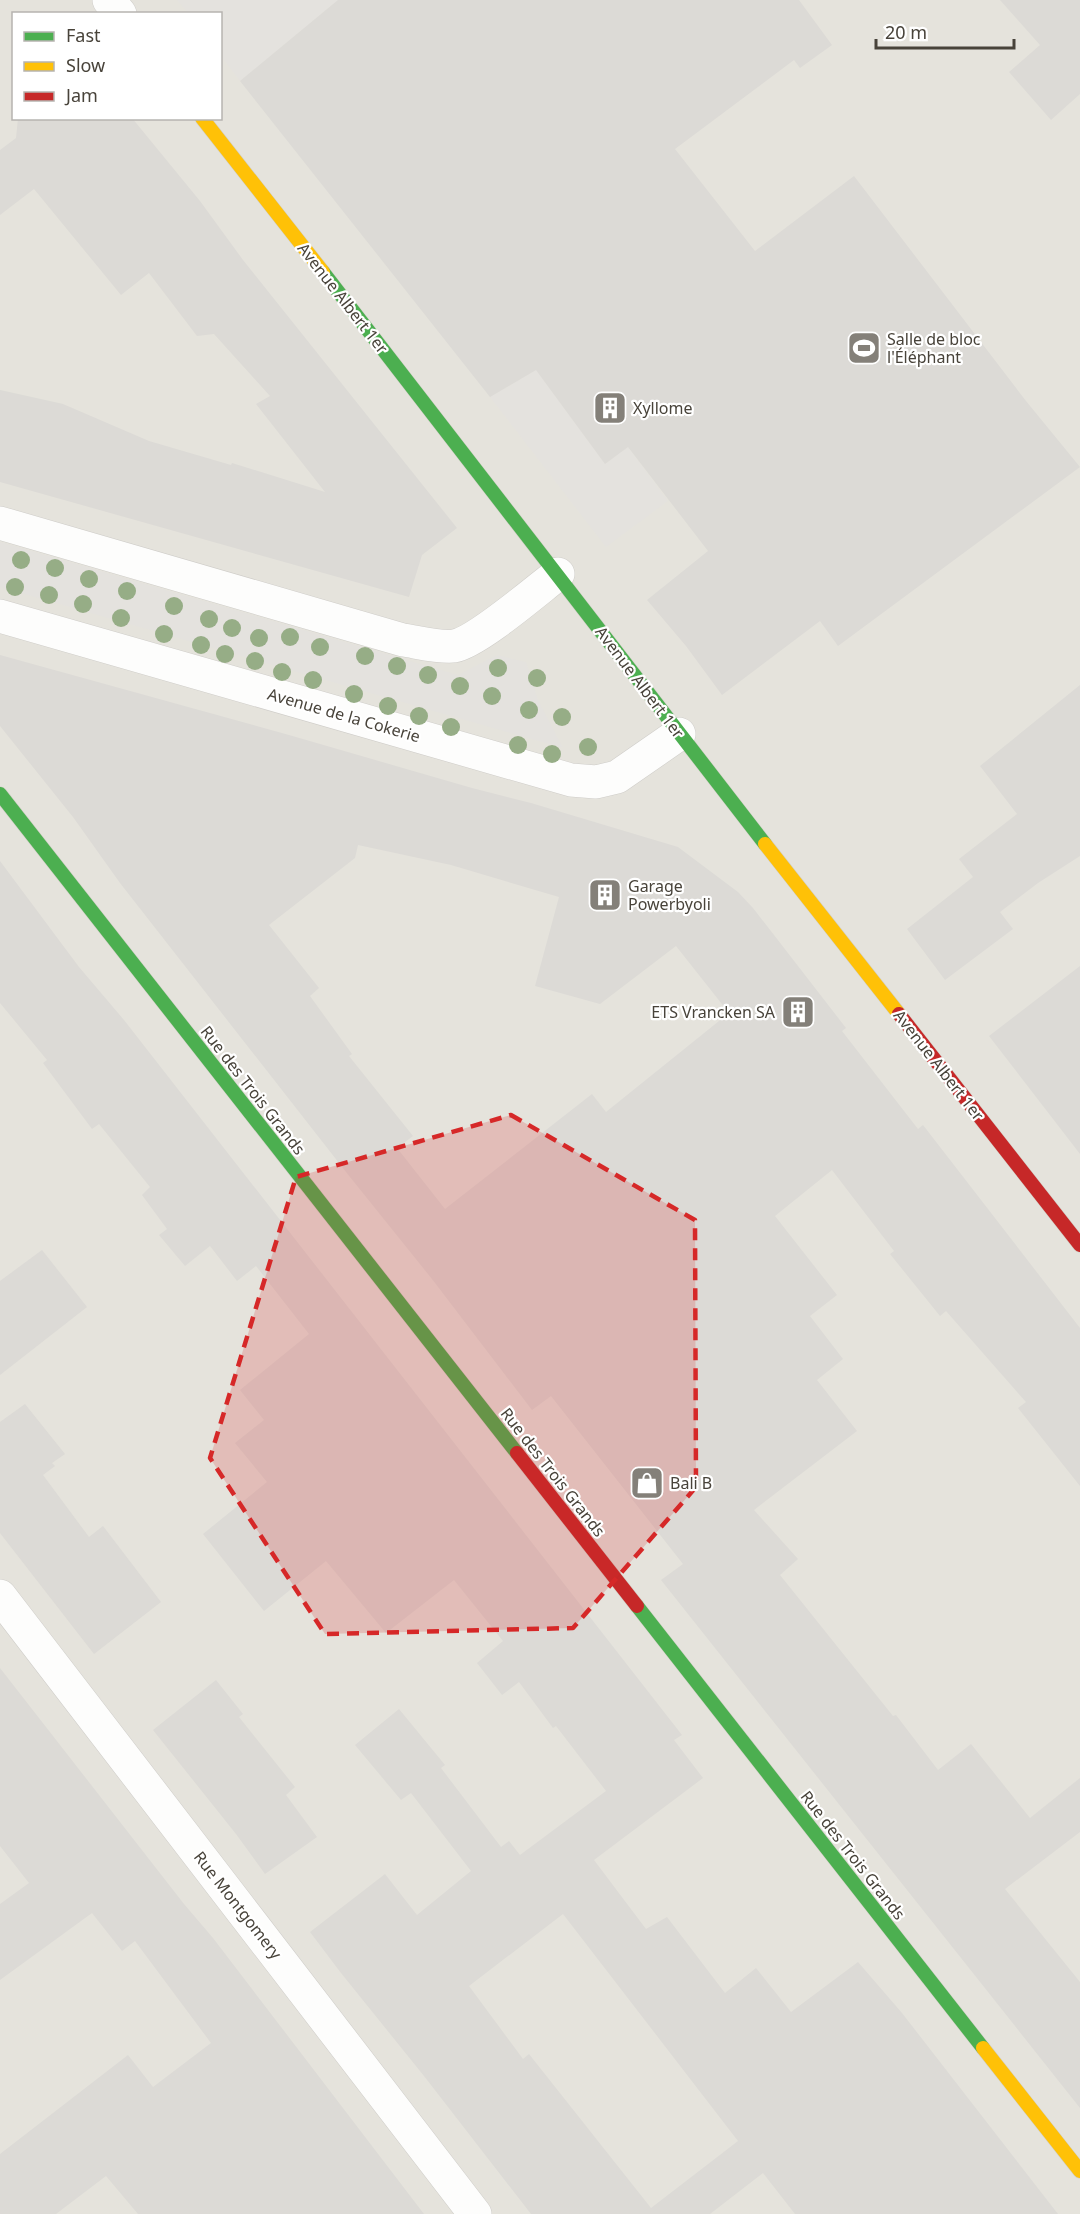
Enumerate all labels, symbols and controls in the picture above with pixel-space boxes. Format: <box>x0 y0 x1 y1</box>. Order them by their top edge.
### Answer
legend <box>12 12 222 120</box>
scale bar <box>876 12 1014 50</box>
text: 20 m <box>885 20 927 44</box>
text: Fast <box>66 23 101 47</box>
text: Slow <box>66 53 105 77</box>
text: Jam <box>64 83 98 107</box>
street label: Avenue Albert 1er <box>293 238 393 358</box>
place label: Salle de bloc l'Éléphant <box>887 328 981 368</box>
sports icon: Salle de bloc l'Éléphant <box>846 330 882 366</box>
building icon: Xyllome <box>592 390 628 426</box>
place label: Xyllome <box>633 397 692 419</box>
street label: Avenue Albert 1er <box>591 622 690 743</box>
street label: Avenue de la Cokerie <box>265 683 423 747</box>
place label: Garage Powerbyoli <box>628 875 711 915</box>
building icon: Garage Powerbyoli <box>587 877 623 913</box>
building icon: ETS Vrancken SA <box>780 994 816 1030</box>
place label: ETS Vrancken SA <box>651 1001 776 1023</box>
street label: Avenue Albert 1er <box>889 1005 989 1125</box>
street label: Rue des Trois Grands <box>196 1021 310 1159</box>
street label: Rue des Trois Grands <box>496 1403 610 1541</box>
shop icon: Bali B <box>629 1465 665 1501</box>
place label: Bali B <box>670 1472 712 1494</box>
street label: Rue des Trois Grands <box>796 1786 910 1924</box>
street label: Rue Montgomery <box>189 1847 288 1964</box>

